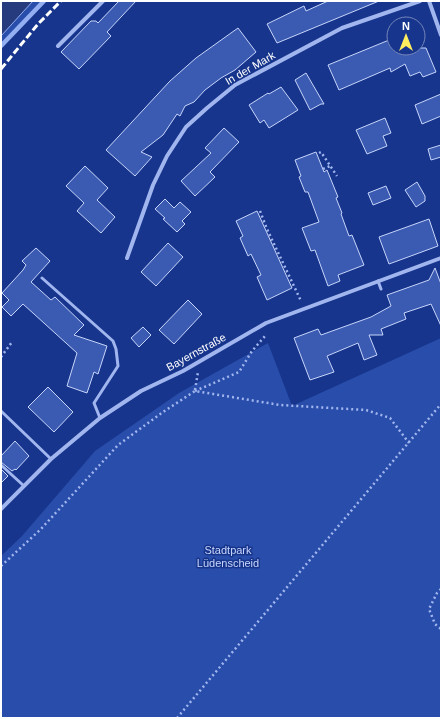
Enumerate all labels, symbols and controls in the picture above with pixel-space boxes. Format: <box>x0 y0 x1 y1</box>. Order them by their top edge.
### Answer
north arrow <box>386 16 426 56</box>
text: N <box>402 20 410 32</box>
street label: In der Mark <box>223 49 278 87</box>
street label: Bayernstraße <box>164 331 228 373</box>
park label: Stadtpark Lüdenscheid <box>197 544 259 569</box>

